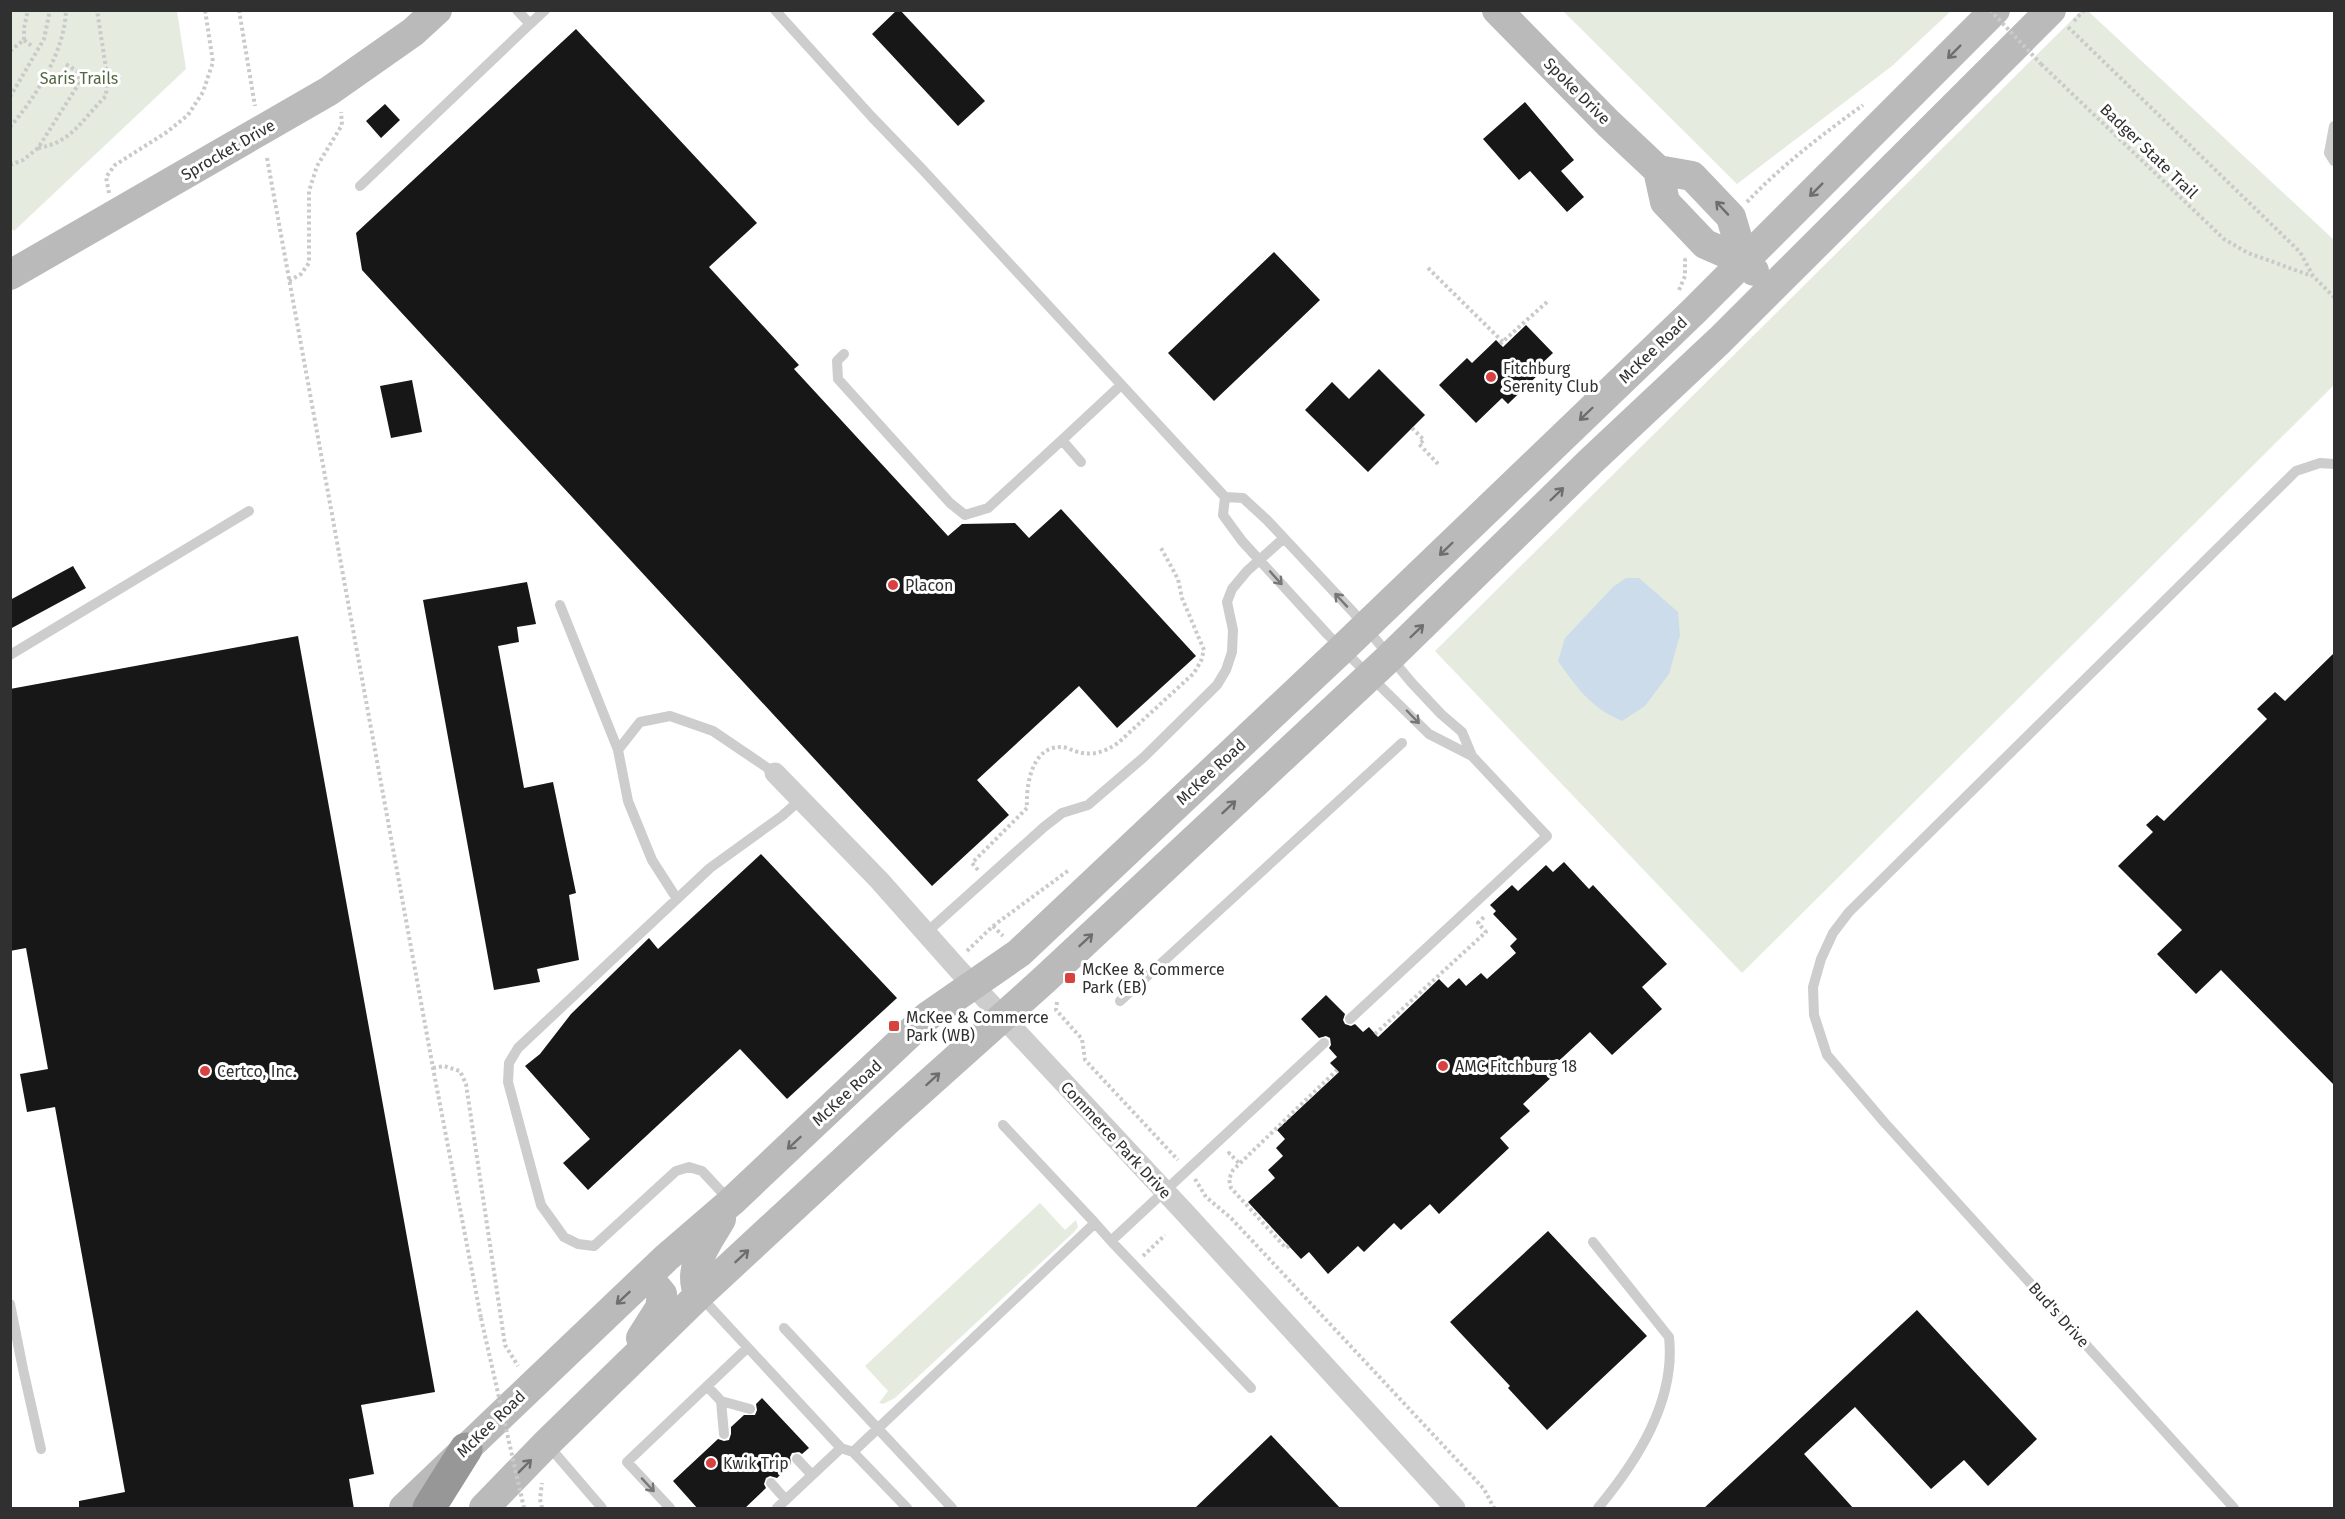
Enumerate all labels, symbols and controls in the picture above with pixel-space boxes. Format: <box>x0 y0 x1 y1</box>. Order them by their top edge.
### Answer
one-way arrow <box>1946 44 1961 59</box>
street label: Spoke Drive <box>1540 54 1614 128</box>
park label: Saris Trails <box>40 69 118 88</box>
street label: Badger State Trail <box>2096 100 2202 203</box>
street label: Sprocket Drive <box>178 115 278 185</box>
one-way arrow <box>1808 182 1823 197</box>
one-way arrow <box>1715 200 1729 215</box>
street label: McKee Road <box>1615 313 1691 387</box>
place label: Fitchburg Serenity Club <box>1503 359 1599 396</box>
marker: Fitchburg Serenity Club <box>1484 370 1498 384</box>
one-way arrow <box>1579 407 1594 421</box>
one-way arrow <box>1549 487 1564 502</box>
one-way arrow <box>1438 542 1453 556</box>
one-way arrow <box>1269 570 1283 585</box>
place label: Placon <box>905 576 954 595</box>
marker: Placon <box>886 578 900 592</box>
one-way arrow <box>1334 592 1349 607</box>
one-way arrow <box>1410 623 1425 638</box>
one-way arrow <box>1405 709 1420 724</box>
street label: McKee Road <box>1172 735 1250 809</box>
one-way arrow <box>1221 800 1236 814</box>
one-way arrow <box>1079 933 1094 947</box>
place label: McKee & Commerce Park (EB) <box>1082 960 1225 997</box>
marker: McKee & Commerce Park (EB) <box>1063 971 1077 985</box>
place label: McKee & Commerce Park (WB) <box>906 1008 1049 1045</box>
marker: McKee & Commerce Park (WB) <box>887 1019 901 1033</box>
street label: McKee Road <box>808 1056 886 1130</box>
place label: AMC Fitchburg 18 <box>1455 1057 1577 1076</box>
marker: AMC Fitchburg 18 <box>1436 1059 1450 1073</box>
place label: Certco, Inc. <box>217 1062 297 1081</box>
marker: Certco, Inc. <box>198 1064 212 1078</box>
one-way arrow <box>926 1072 941 1086</box>
street label: Commerce Park Drive <box>1057 1077 1175 1203</box>
one-way arrow <box>787 1135 802 1150</box>
one-way arrow <box>735 1249 750 1263</box>
street label: Bud's Drive <box>2025 1278 2093 1352</box>
one-way arrow <box>616 1291 631 1305</box>
street label: McKee Road <box>453 1387 529 1461</box>
place label: Kwik Trip <box>723 1454 789 1473</box>
marker: Kwik Trip <box>704 1456 718 1470</box>
one-way arrow <box>517 1459 532 1474</box>
one-way arrow <box>641 1478 656 1493</box>

